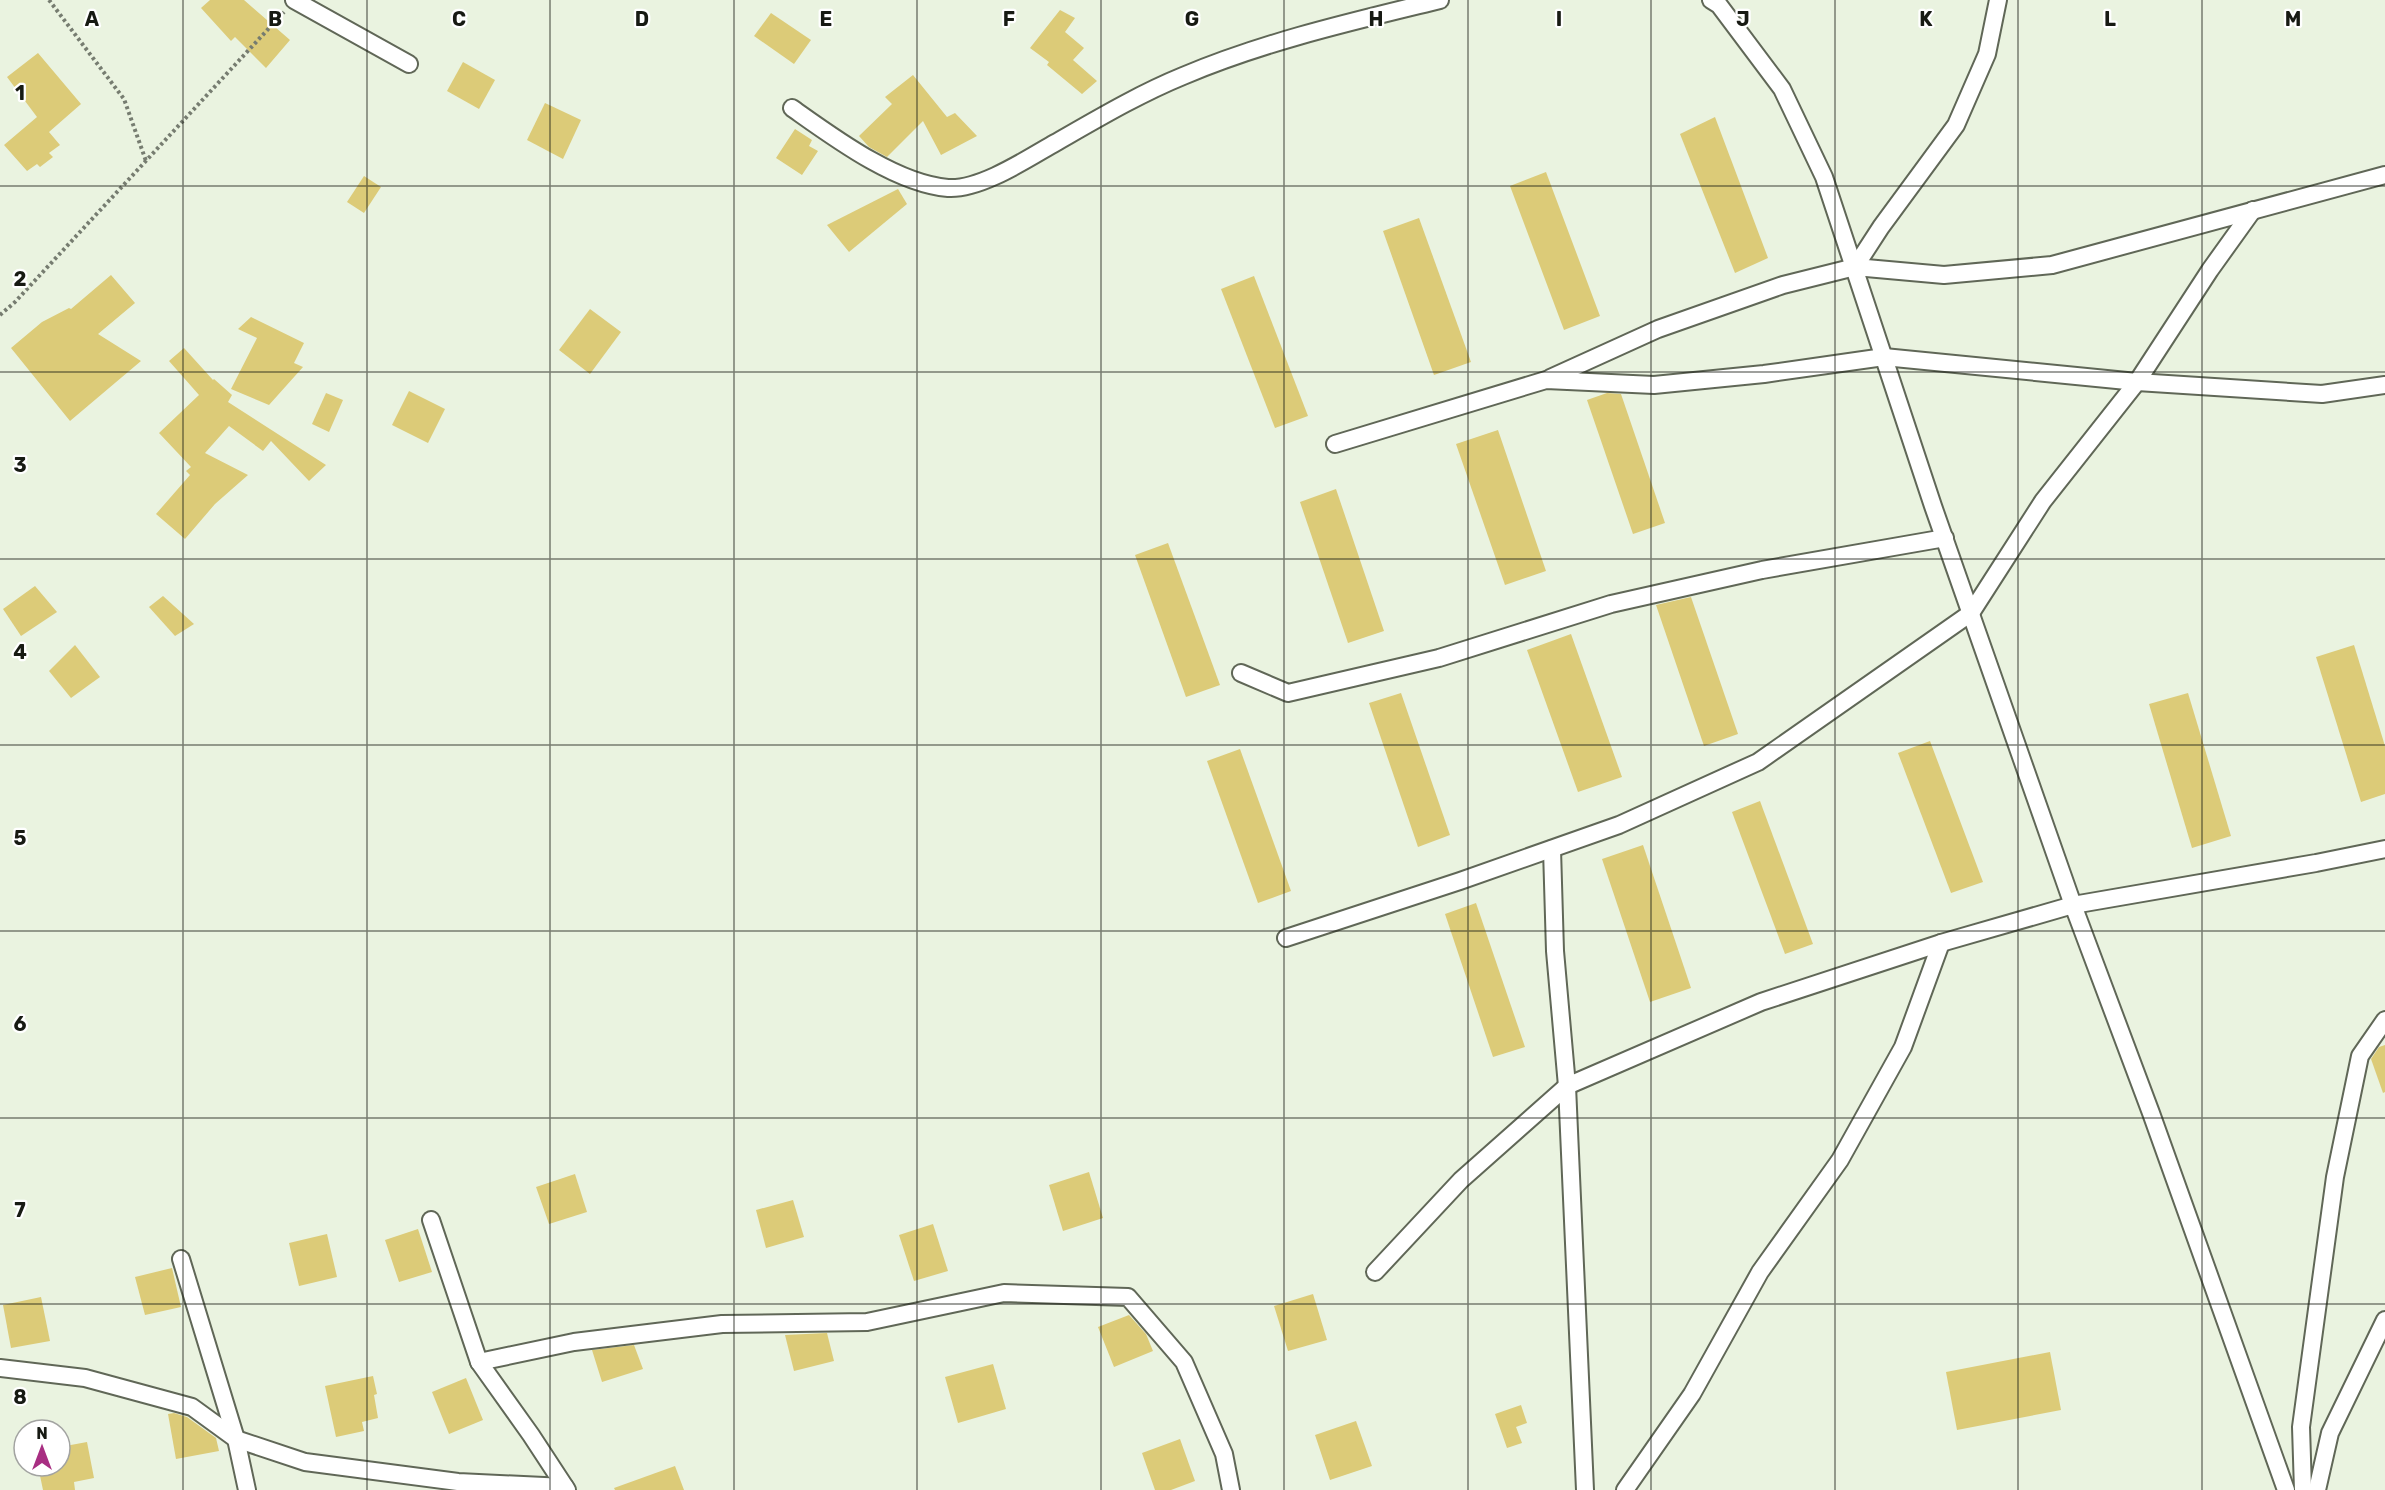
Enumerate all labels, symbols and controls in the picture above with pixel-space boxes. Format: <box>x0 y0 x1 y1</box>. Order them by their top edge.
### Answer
text: A <box>85 7 100 31</box>
text: B <box>268 7 282 31</box>
text: C <box>452 7 466 31</box>
text: D <box>635 7 649 31</box>
text: E <box>820 7 832 31</box>
text: F <box>1003 7 1015 31</box>
text: G <box>1185 7 1199 31</box>
text: H <box>1369 7 1383 31</box>
text: I <box>1556 7 1562 31</box>
text: J <box>1736 7 1750 31</box>
text: K <box>1919 7 1933 31</box>
text: L <box>2104 7 2116 31</box>
text: M <box>2285 7 2301 31</box>
text: 1 <box>15 81 25 105</box>
text: 2 <box>14 267 27 291</box>
text: 3 <box>13 453 27 477</box>
text: 4 <box>13 640 27 664</box>
text: 5 <box>14 826 27 850</box>
text: 6 <box>13 1012 27 1036</box>
text: 7 <box>14 1198 26 1222</box>
text: 8 <box>13 1385 27 1409</box>
north arrow <box>12 1418 72 1478</box>
text: N <box>36 1424 48 1443</box>

